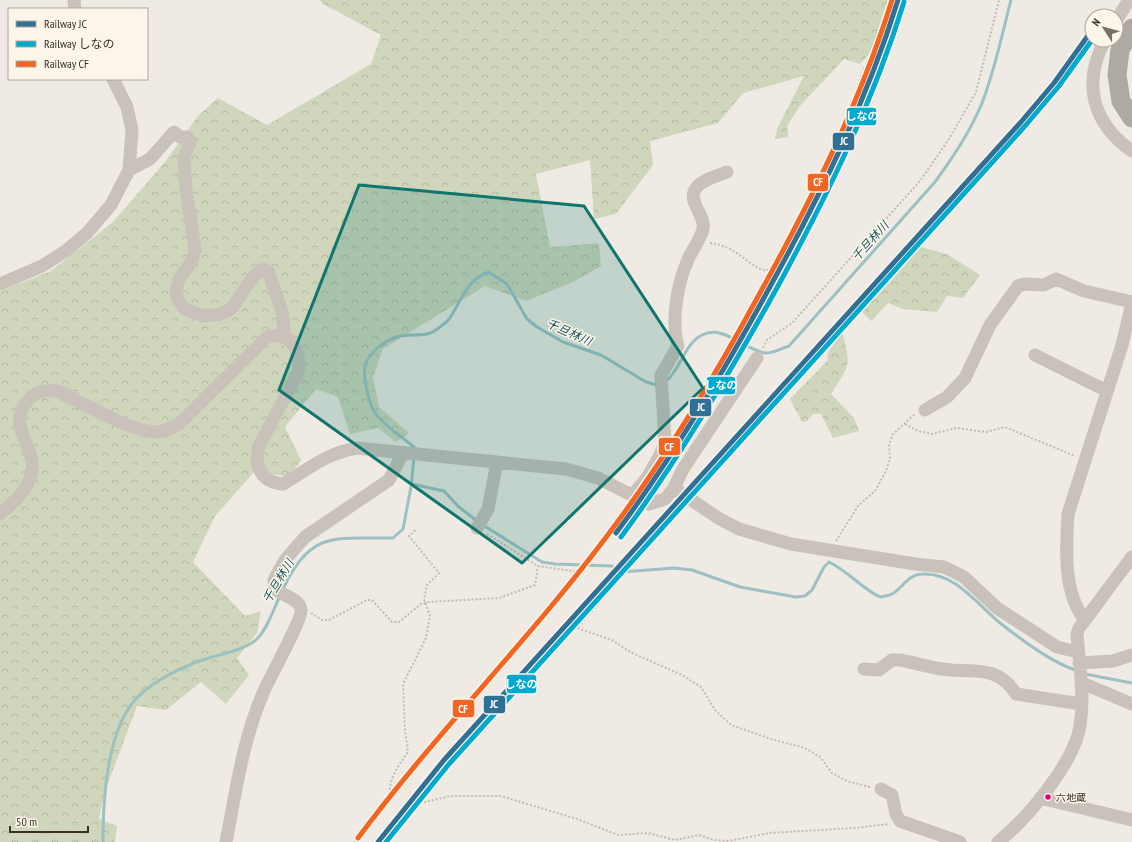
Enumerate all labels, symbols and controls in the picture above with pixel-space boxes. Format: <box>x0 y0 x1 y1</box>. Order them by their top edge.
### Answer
legend <box>8 8 148 80</box>
north arrow <box>1084 8 1124 48</box>
text: Railway JC <box>44 16 87 31</box>
text: N <box>1088 16 1103 29</box>
text: Railway しなの <box>44 36 115 51</box>
text: Railway CF <box>44 56 89 71</box>
line badge: しなの <box>846 107 877 126</box>
text: しなの <box>846 109 879 123</box>
line badge: JC <box>832 132 855 151</box>
text: JC <box>839 134 848 148</box>
line badge: CF <box>807 173 829 192</box>
text: CF <box>813 175 823 189</box>
water label: 千旦林川 <box>848 217 893 264</box>
water label: 千旦林川 <box>544 315 596 349</box>
line badge: しなの <box>706 376 736 395</box>
text: しなの <box>705 378 738 392</box>
line badge: JC <box>689 398 712 417</box>
text: JC <box>696 400 705 414</box>
line badge: CF <box>658 437 681 456</box>
text: CF <box>664 440 674 454</box>
water label: 千旦林川 <box>259 555 298 605</box>
line badge: しなの <box>506 674 537 694</box>
text: しなの <box>505 677 538 691</box>
line badge: JC <box>483 695 506 714</box>
text: JC <box>489 697 498 711</box>
line badge: CF <box>452 699 475 718</box>
text: CF <box>458 702 468 716</box>
place label: 六地蔵 <box>1056 791 1086 804</box>
marker: 六地蔵 <box>1043 792 1053 802</box>
scale bar <box>10 808 88 834</box>
text: 50 m <box>16 814 37 829</box>

